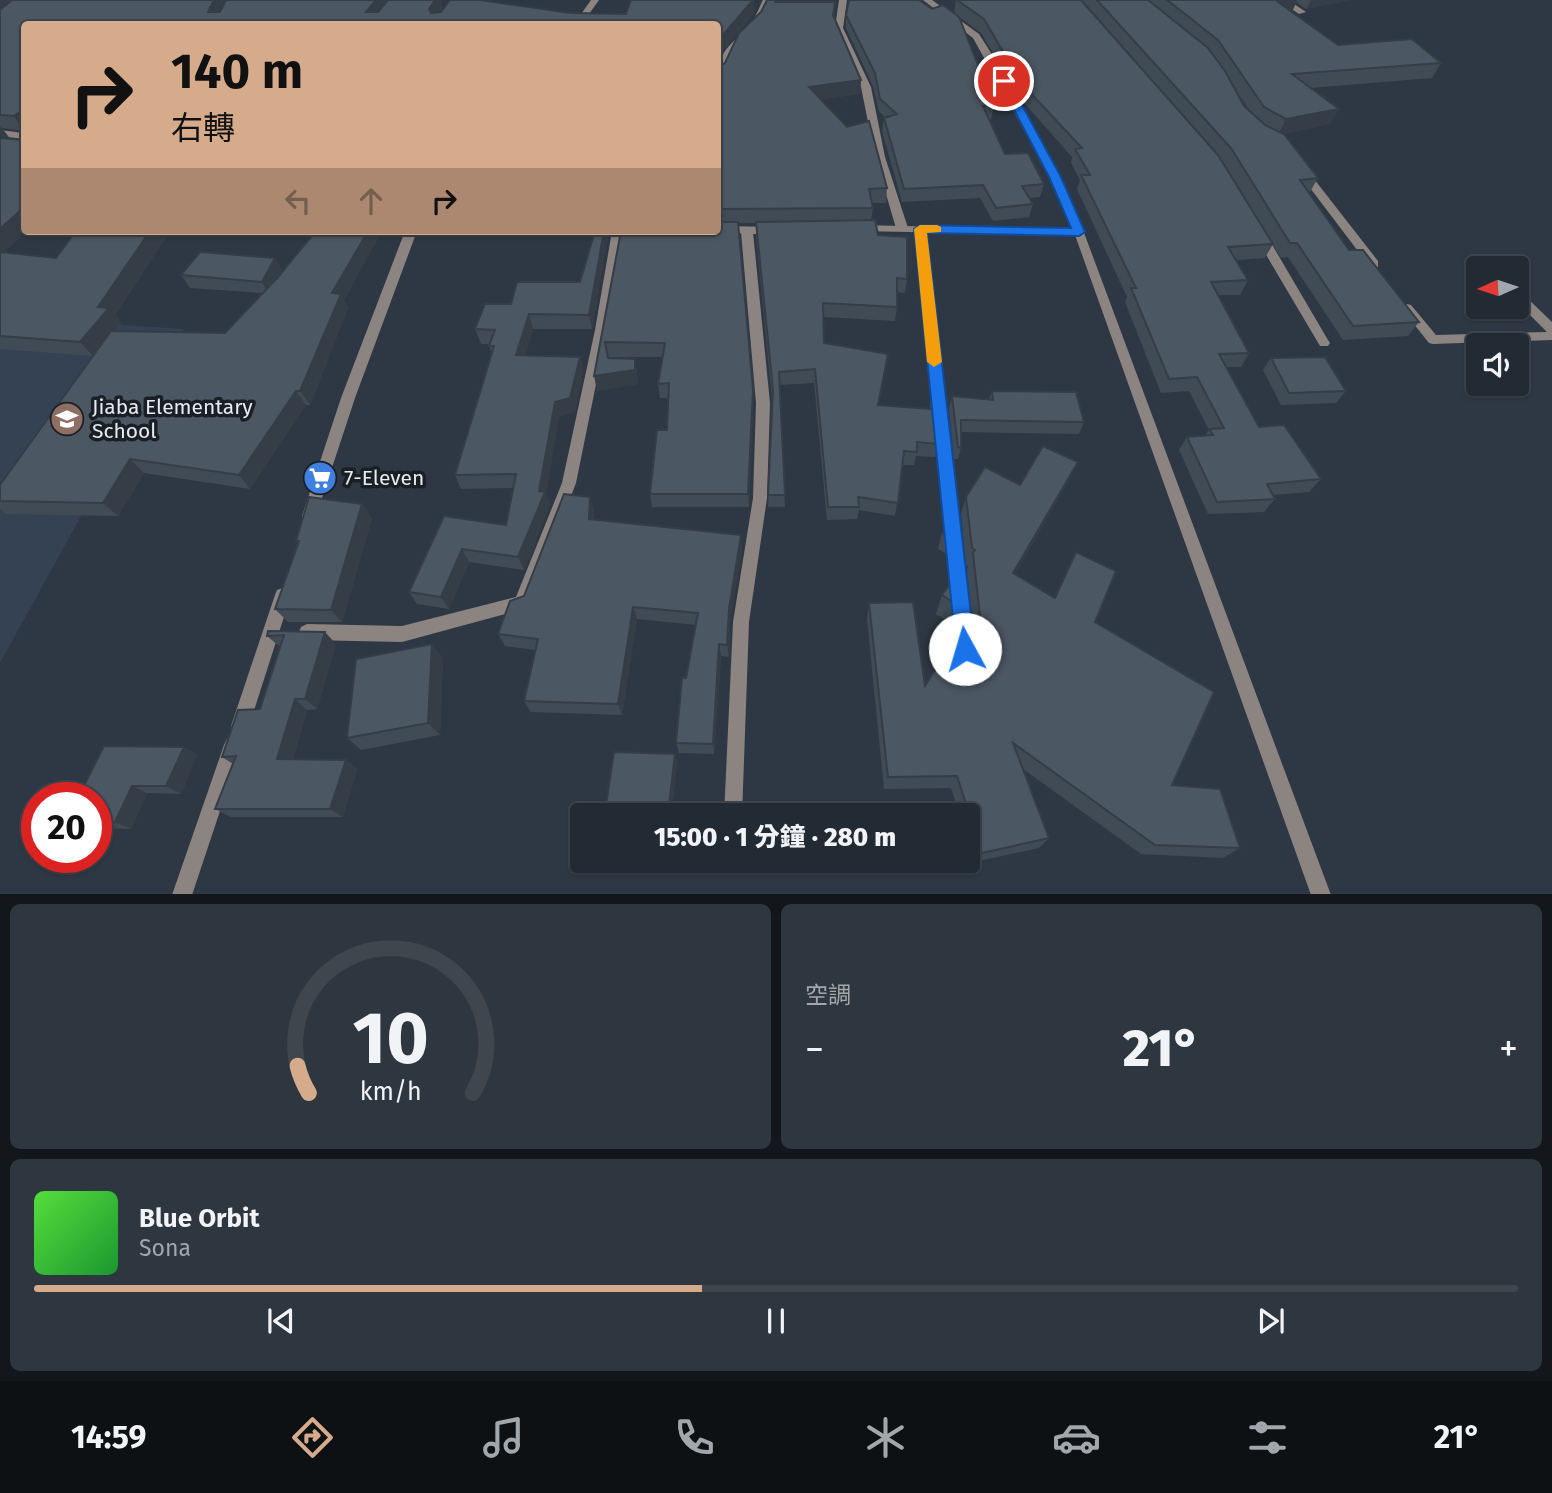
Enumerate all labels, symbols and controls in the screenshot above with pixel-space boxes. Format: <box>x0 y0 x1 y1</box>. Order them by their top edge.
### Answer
text: 140 m <box>171 42 303 101</box>
icon: right <box>56 49 147 140</box>
pin <box>974 51 1034 111</box>
icon: arrive <box>985 62 1023 100</box>
text: 右轉 <box>171 109 235 147</box>
icon: left <box>279 182 317 220</box>
icon: ahead <box>352 182 390 220</box>
icon: right <box>425 182 463 220</box>
north arrow <box>1466 256 1530 318</box>
map controls <box>1466 256 1529 396</box>
button: sound <box>1466 333 1529 396</box>
place label: Jiaba Elementary School <box>92 394 253 444</box>
school or university icon: Jiaba Elementary School <box>48 400 86 438</box>
supermarket icon: 7-Eleven <box>301 459 339 497</box>
place label: 7-Eleven <box>344 465 424 491</box>
position arrow <box>928 612 1002 686</box>
speed limit sign: 20 <box>21 782 112 873</box>
text: 15:00 · 1 分鐘 · 280 m <box>654 822 896 853</box>
text: 空調 <box>805 981 851 1009</box>
text: 10 <box>352 995 429 1082</box>
text: 21° <box>1123 1017 1200 1080</box>
text: − <box>805 1026 824 1072</box>
text: + <box>1499 1026 1518 1072</box>
text: km/h <box>360 1076 421 1106</box>
text: Blue Orbit <box>139 1203 259 1234</box>
text: Sona <box>139 1234 191 1262</box>
icon: previous <box>262 1302 300 1340</box>
icon: pause <box>757 1302 795 1340</box>
icon: next <box>1252 1302 1290 1340</box>
icon: directions <box>288 1413 337 1462</box>
icon: music <box>479 1413 528 1462</box>
icon: phone <box>670 1413 719 1462</box>
icon: climate <box>861 1413 910 1462</box>
icon: car <box>1052 1413 1101 1462</box>
icon: filters <box>1243 1413 1292 1462</box>
text: 14:59 <box>71 1418 146 1456</box>
text: 21° <box>1434 1418 1481 1456</box>

